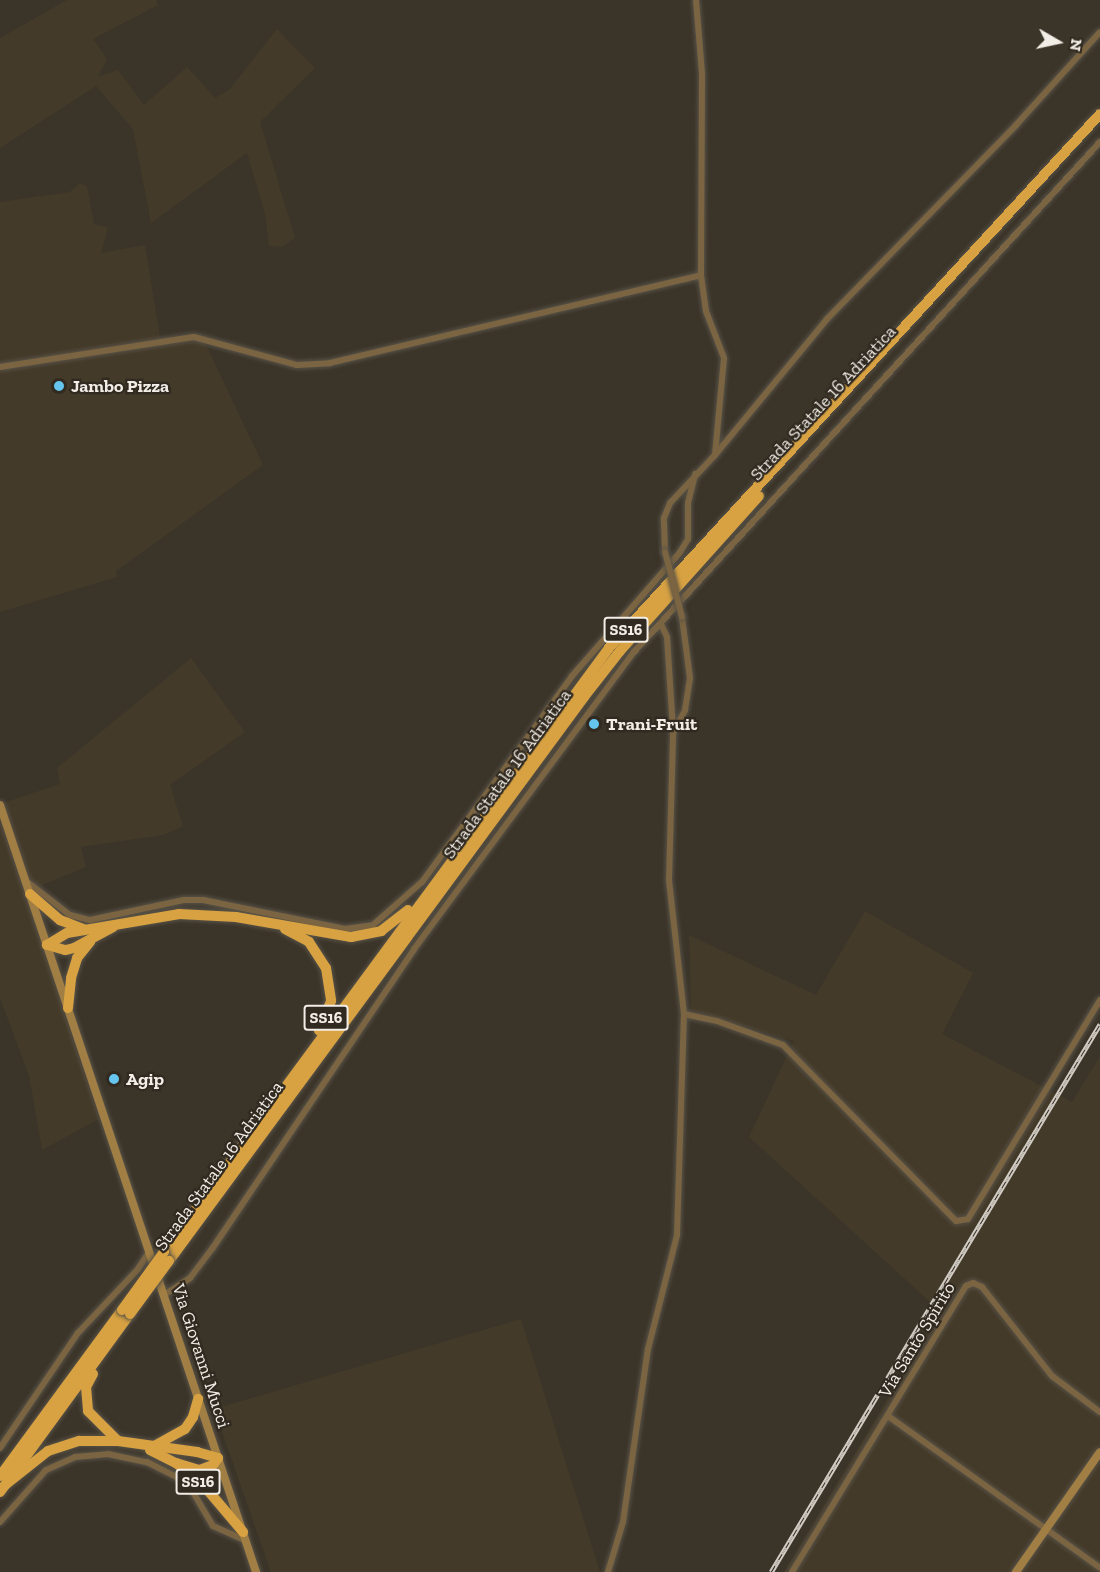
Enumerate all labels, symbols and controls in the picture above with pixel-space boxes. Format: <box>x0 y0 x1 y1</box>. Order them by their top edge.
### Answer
north arrow <box>1028 12 1088 72</box>
text: N <box>1066 37 1087 52</box>
street label: Strada Statale 16 Adriatica <box>745 321 901 485</box>
place label: Jambo Pizza <box>71 375 169 397</box>
marker: Jambo Pizza <box>52 379 66 393</box>
road number: SS16 <box>604 617 648 643</box>
street label: Strada Statale 16 Adriatica <box>438 685 576 863</box>
place label: Trani-Fruit <box>606 713 697 735</box>
marker: Trani-Fruit <box>587 717 601 731</box>
road number: SS16 <box>304 1005 348 1031</box>
place label: Agip <box>126 1068 164 1090</box>
marker: Agip <box>107 1072 121 1086</box>
street label: Strada Statale 16 Adriatica <box>150 1077 288 1255</box>
street label: Via Santo Spirito <box>874 1278 960 1402</box>
street label: Via Giovanni Mucci <box>167 1281 235 1431</box>
road number: SS16 <box>176 1469 220 1495</box>

